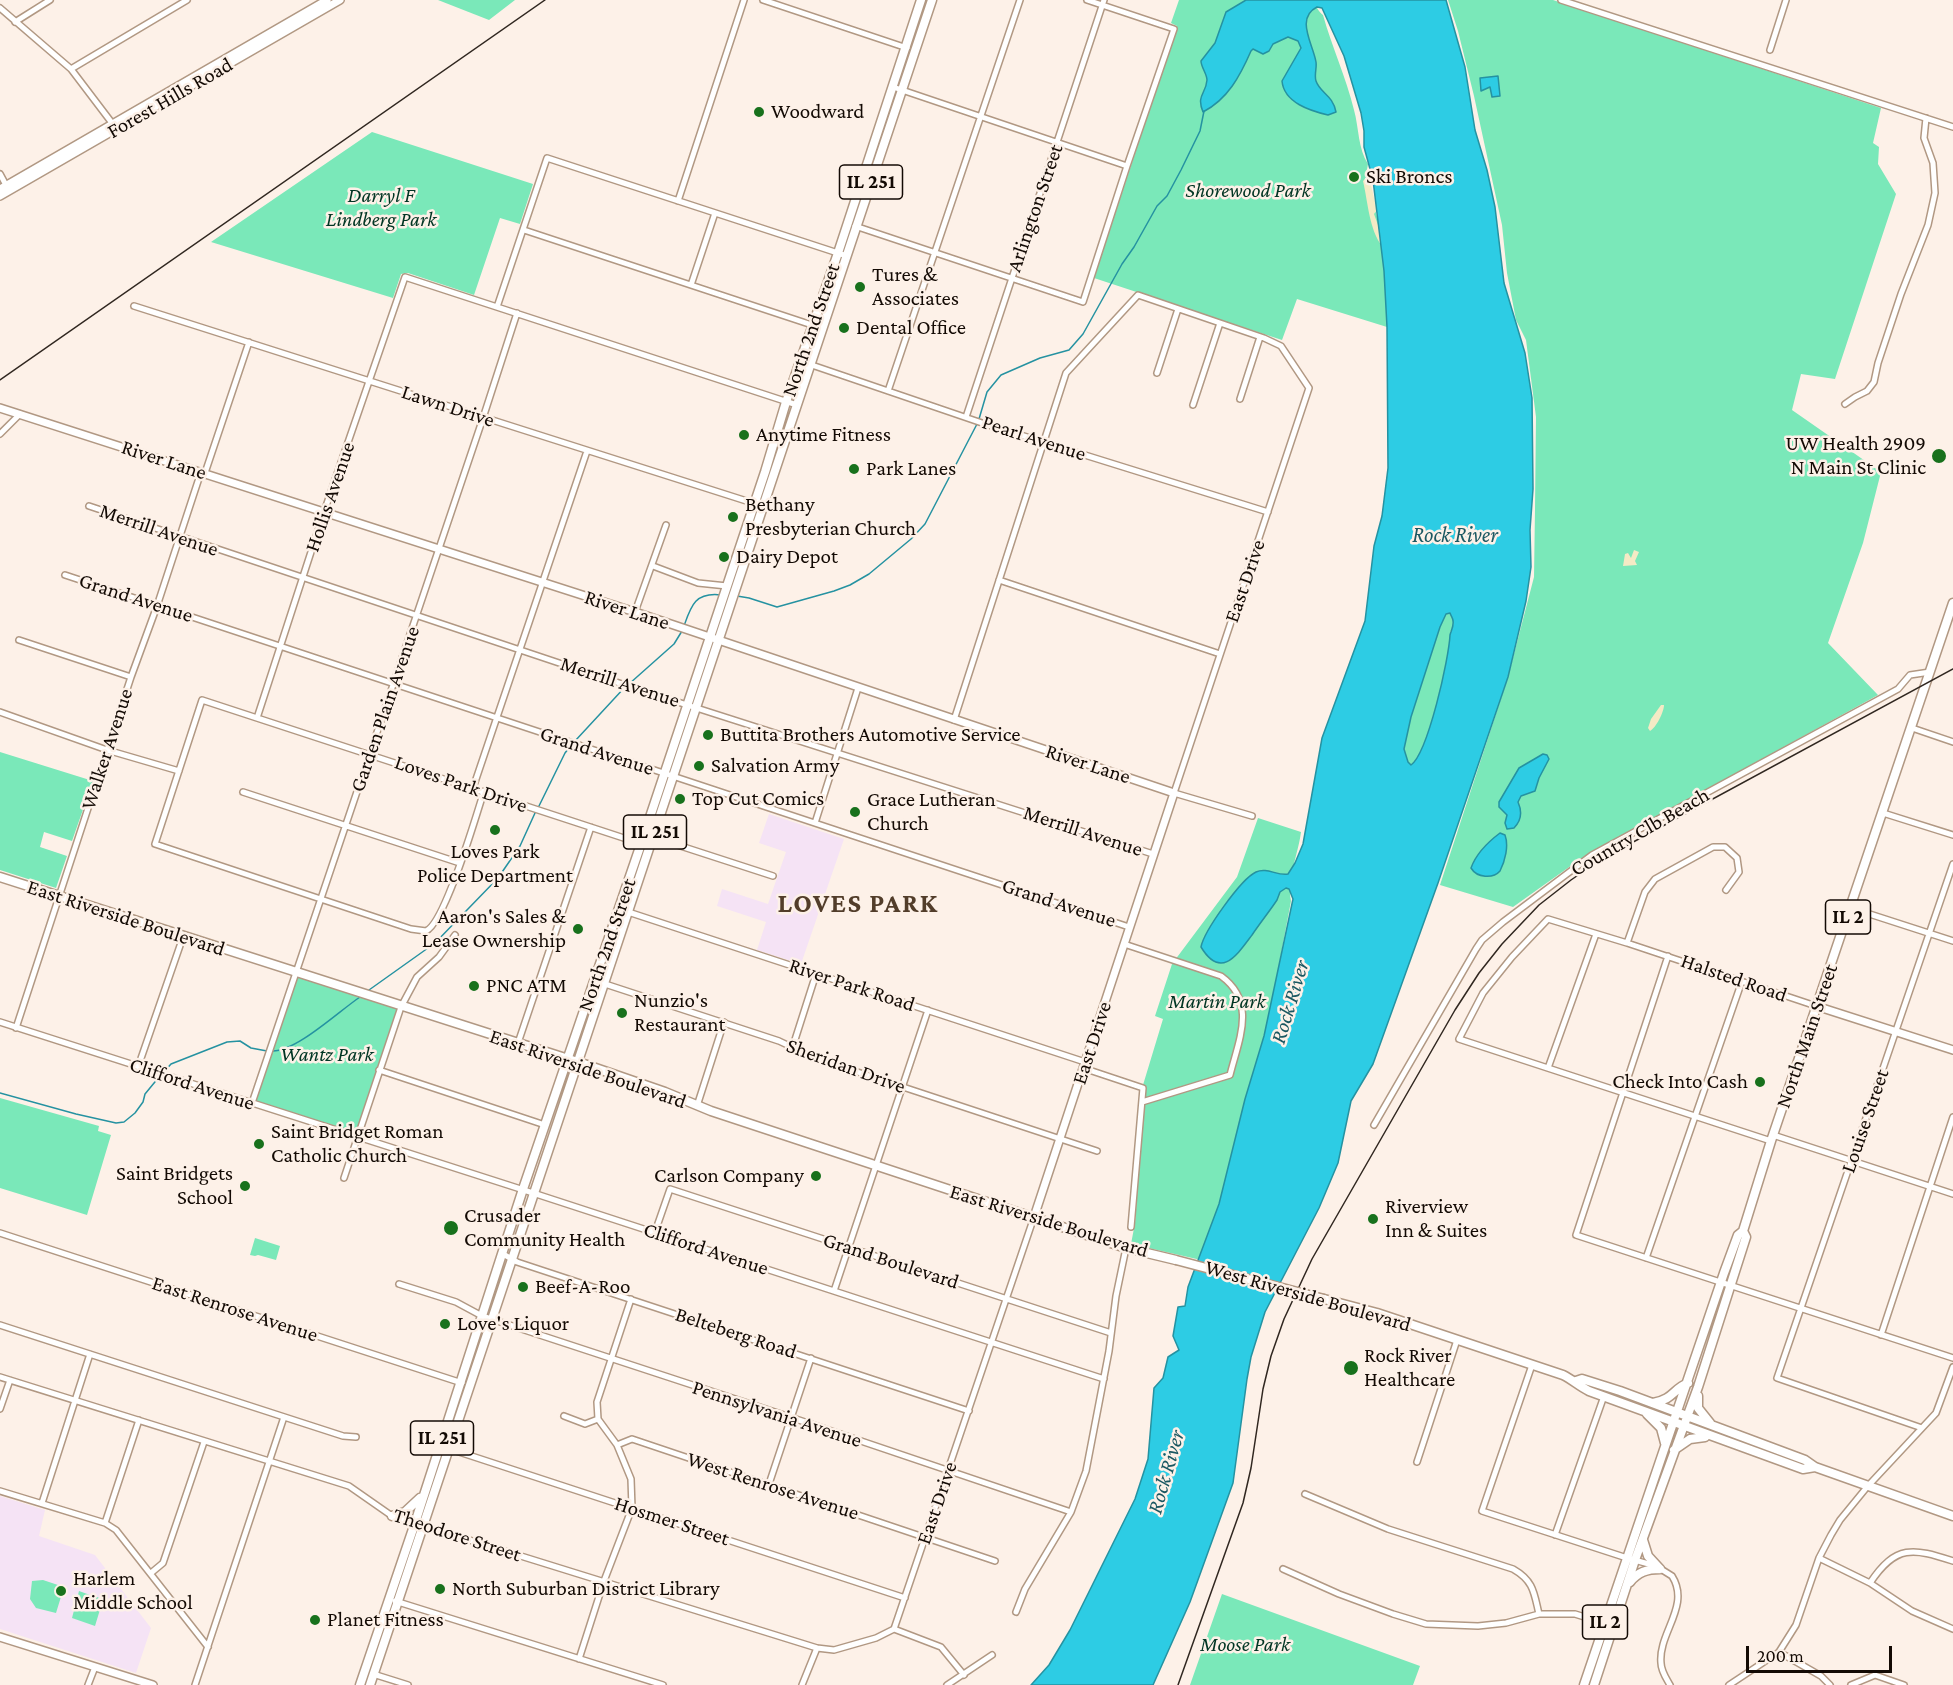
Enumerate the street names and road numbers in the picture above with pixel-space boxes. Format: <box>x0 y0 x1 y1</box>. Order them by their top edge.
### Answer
street label: Forest Hills Road <box>103 52 237 144</box>
street label: Arlington Street <box>1001 141 1069 275</box>
road number: IL 251 <box>840 165 902 199</box>
street label: North 2nd Street <box>776 260 846 400</box>
street label: Lawn Drive <box>398 379 498 433</box>
street label: Pearl Avenue <box>979 409 1089 467</box>
street label: River Lane <box>118 434 210 486</box>
street label: Hollis Avenue <box>299 439 361 555</box>
street label: Merrill Avenue <box>96 498 222 562</box>
street label: East Drive <box>1219 536 1271 626</box>
street label: Grand Avenue <box>76 568 196 628</box>
street label: River Lane <box>581 584 673 636</box>
street label: Garden Plain Avenue <box>345 623 425 795</box>
street label: Merrill Avenue <box>557 651 683 713</box>
street label: Walker Avenue <box>76 685 138 813</box>
street label: Grand Avenue <box>537 721 657 781</box>
street label: River Lane <box>1042 738 1134 790</box>
street label: Loves Park Drive <box>391 750 531 818</box>
street label: Country Clb Beach <box>1566 782 1714 882</box>
street label: Merrill Avenue <box>1020 800 1146 862</box>
road number: IL 251 <box>624 815 686 849</box>
street label: Grand Avenue <box>999 873 1119 933</box>
street label: East Riverside Boulevard <box>24 874 228 962</box>
street label: North 2nd Street <box>572 875 642 1015</box>
road number: IL 2 <box>1826 900 1870 934</box>
street label: Halsted Road <box>1677 948 1791 1008</box>
street label: River Park Road <box>786 953 918 1017</box>
street label: North Main Street <box>1771 961 1843 1111</box>
street label: East Drive <box>1067 998 1117 1088</box>
street label: East Riverside Boulevard <box>486 1023 690 1115</box>
street label: Sheridan Drive <box>783 1033 909 1099</box>
street label: Clifford Avenue <box>126 1052 258 1116</box>
street label: Louise Street <box>1835 1066 1895 1176</box>
street label: East Riverside Boulevard <box>947 1179 1151 1263</box>
street label: Clifford Avenue <box>640 1217 772 1281</box>
street label: Grand Boulevard <box>820 1227 962 1295</box>
street label: West Riverside Boulevard <box>1202 1255 1414 1337</box>
street label: East Renrose Avenue <box>149 1270 321 1348</box>
street label: Belteberg Road <box>672 1302 800 1364</box>
street label: Pennsylvania Avenue <box>689 1375 865 1453</box>
road number: IL 251 <box>410 1421 474 1455</box>
street label: West Renrose Avenue <box>684 1446 862 1526</box>
street label: East Drive <box>911 1458 963 1548</box>
street label: Hosmer Street <box>611 1491 733 1551</box>
street label: Theodore Street <box>390 1502 524 1568</box>
road number: IL 2 <box>1582 1605 1628 1639</box>

